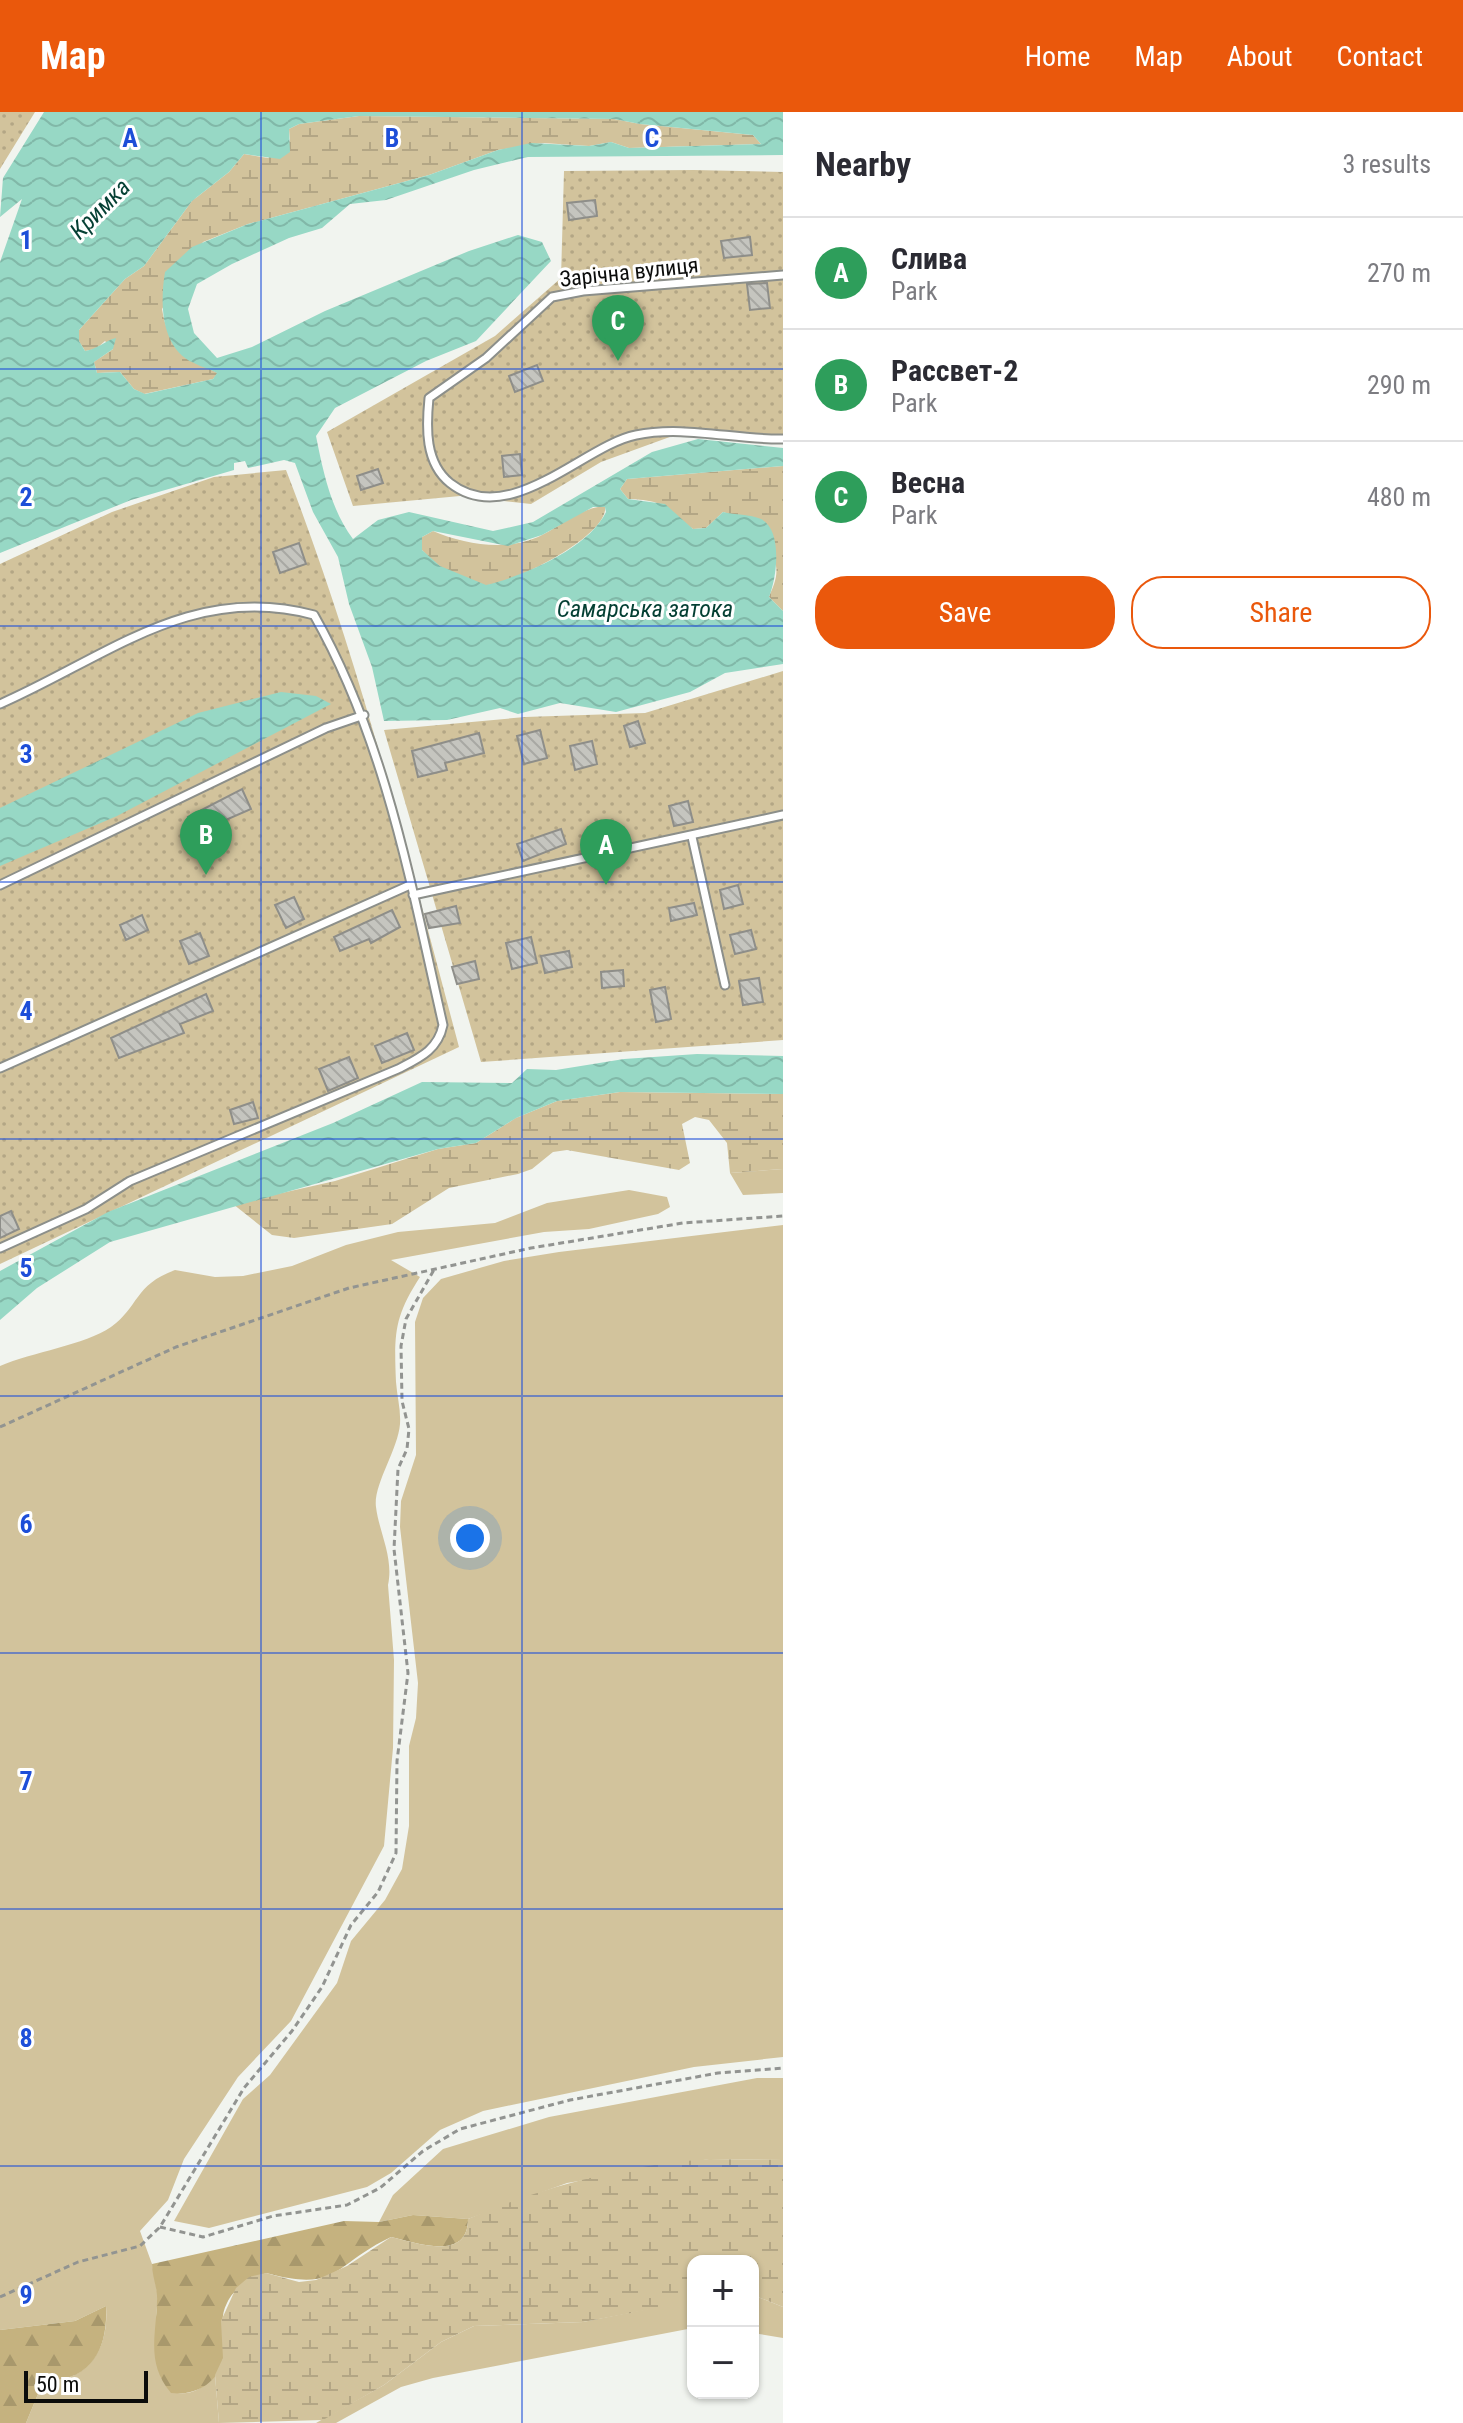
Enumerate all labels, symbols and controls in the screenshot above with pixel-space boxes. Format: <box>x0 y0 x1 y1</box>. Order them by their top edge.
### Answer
text: Map <box>40 34 106 78</box>
text: Home <box>1025 40 1090 73</box>
text: Map <box>1134 40 1183 73</box>
text: About <box>1227 40 1293 73</box>
text: Contact <box>1337 40 1423 73</box>
text: A <box>122 123 138 153</box>
text: B <box>385 123 399 153</box>
text: C <box>645 123 660 153</box>
text: Nearby <box>815 144 911 184</box>
text: 3 results <box>1342 149 1431 179</box>
water label: Кримка <box>64 173 136 245</box>
text: 1 <box>19 225 33 255</box>
text: Слива <box>891 241 967 276</box>
street label: Зарічна вулиця <box>558 252 700 292</box>
text: A <box>833 258 849 288</box>
text: 270 m <box>1367 258 1431 288</box>
text: Park <box>891 276 937 306</box>
pin: C <box>592 295 644 361</box>
text: Рассвет-2 <box>891 353 1018 388</box>
text: B <box>834 370 848 400</box>
text: 290 m <box>1367 370 1431 400</box>
text: Park <box>891 388 937 418</box>
text: Весна <box>891 465 965 500</box>
text: 2 <box>19 482 33 512</box>
text: C <box>834 482 848 512</box>
text: 480 m <box>1367 482 1431 512</box>
text: Park <box>891 500 937 530</box>
button: Save <box>815 576 1115 649</box>
button: Share <box>1131 576 1431 649</box>
water label: Самарська затока <box>557 595 733 623</box>
text: 3 <box>19 739 33 769</box>
pin: B <box>180 809 232 875</box>
pin: A <box>580 819 632 885</box>
text: 4 <box>19 996 33 1026</box>
text: 5 <box>19 1253 33 1283</box>
text: 6 <box>19 1509 33 1539</box>
your location <box>450 1518 490 1558</box>
text: 7 <box>19 1766 33 1796</box>
text: 8 <box>19 2023 33 2053</box>
map controls <box>687 2255 759 2399</box>
button: + <box>687 2255 759 2327</box>
text: 9 <box>19 2280 33 2310</box>
button: − <box>687 2327 759 2399</box>
scale bar <box>24 2367 148 2403</box>
text: 50 m <box>36 2372 79 2397</box>

